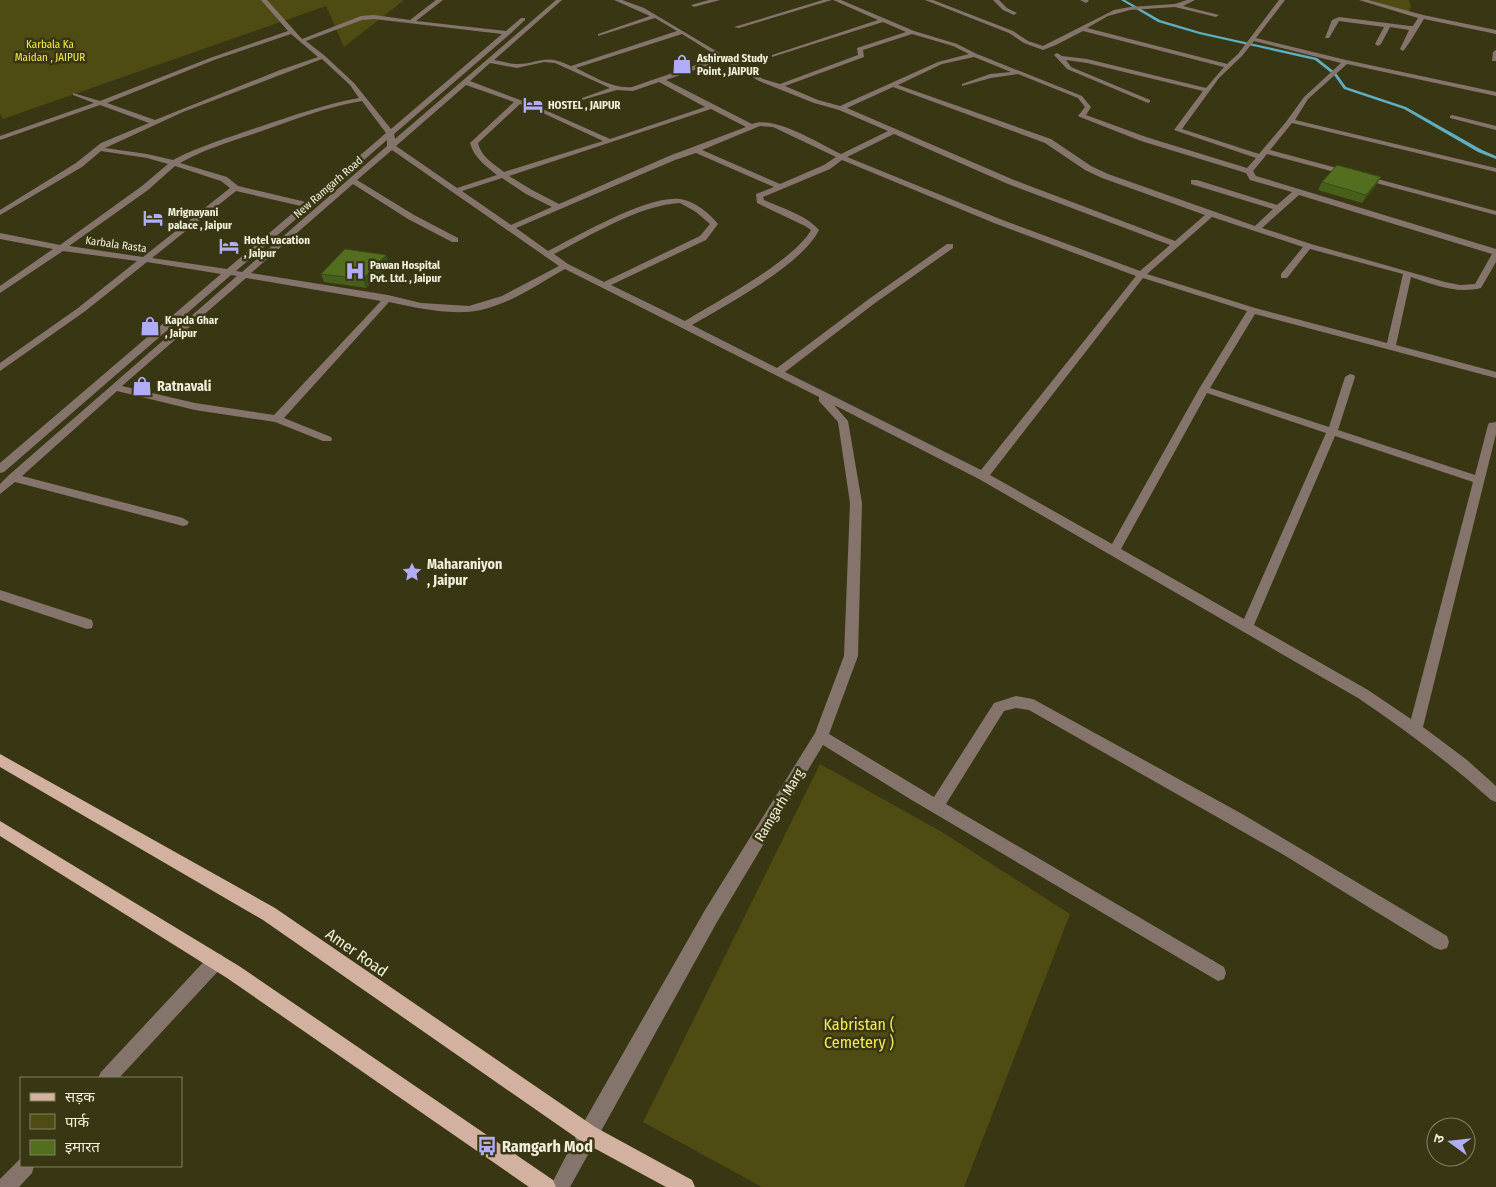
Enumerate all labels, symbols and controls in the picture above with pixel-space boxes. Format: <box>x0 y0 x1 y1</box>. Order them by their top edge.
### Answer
park label: Karbala Ka Maidan , JAIPUR <box>15 38 85 64</box>
place label: Ashirwad Study Point , JAIPUR <box>696 52 769 78</box>
shop icon: Ashirwad Study Point , JAIPUR <box>671 53 693 75</box>
hotel icon: HOSTEL , JAIPUR <box>522 94 544 116</box>
place label: HOSTEL , JAIPUR <box>548 99 621 112</box>
street label: New Ramgarh Road <box>291 154 365 221</box>
place label: Mrignayani palace , Jaipur <box>168 206 233 232</box>
hotel icon: Mrignayani palace , Jaipur <box>142 207 164 229</box>
street label: Karbala Rasta <box>85 234 147 255</box>
place label: Hotel vacation , Jaipur <box>244 234 310 260</box>
hotel icon: Hotel vacation , Jaipur <box>218 235 240 257</box>
place label: Pawan Hospital Pvt. Ltd. , Jaipur <box>370 259 442 285</box>
hospital icon: Pawan Hospital Pvt. Ltd. , Jaipur <box>344 260 366 282</box>
place label: Kapda Ghar , Jaipur <box>165 314 219 340</box>
shop icon: Kapda Ghar , Jaipur <box>139 315 161 337</box>
shop icon: Ratnavali <box>131 375 153 397</box>
place label: Ratnavali <box>157 378 212 395</box>
place label: Maharaniyon , Jaipur <box>427 556 502 589</box>
place icon: Maharaniyon , Jaipur <box>401 561 423 583</box>
street label: Ramgarh Marg <box>751 765 808 845</box>
street label: Amer Road <box>322 924 391 981</box>
park label: Kabristan ( Cemetery ) <box>823 1015 895 1052</box>
legend <box>20 1077 182 1167</box>
text: सड़क <box>65 1088 95 1106</box>
text: पार्क <box>65 1113 89 1131</box>
north arrow <box>1426 1117 1476 1167</box>
text: उ <box>1430 1132 1448 1145</box>
bus stop icon: Ramgarh Mod <box>476 1135 498 1157</box>
place label: Ramgarh Mod <box>502 1137 593 1156</box>
text: इमारत <box>65 1138 100 1156</box>

